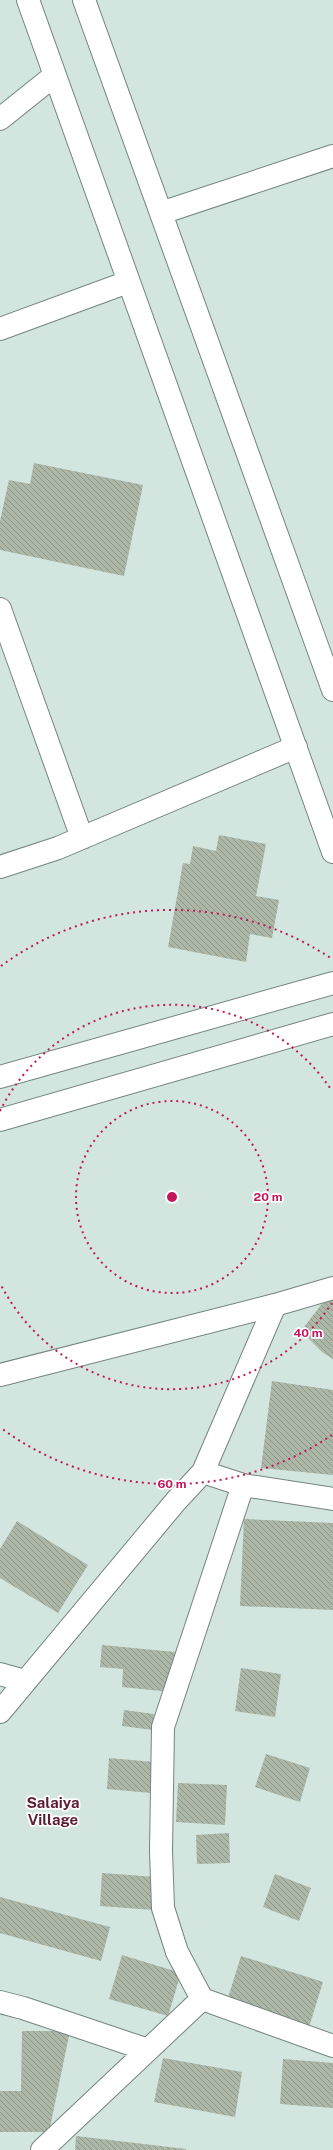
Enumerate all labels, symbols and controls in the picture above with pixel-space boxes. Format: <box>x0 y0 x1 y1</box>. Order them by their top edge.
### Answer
centre of rings <box>165 1190 179 1204</box>
text: 20 m <box>254 1190 283 1204</box>
text: 40 m <box>293 1326 323 1340</box>
text: 60 m <box>157 1477 187 1491</box>
district label: Salaiya Village <box>27 1794 79 1828</box>

